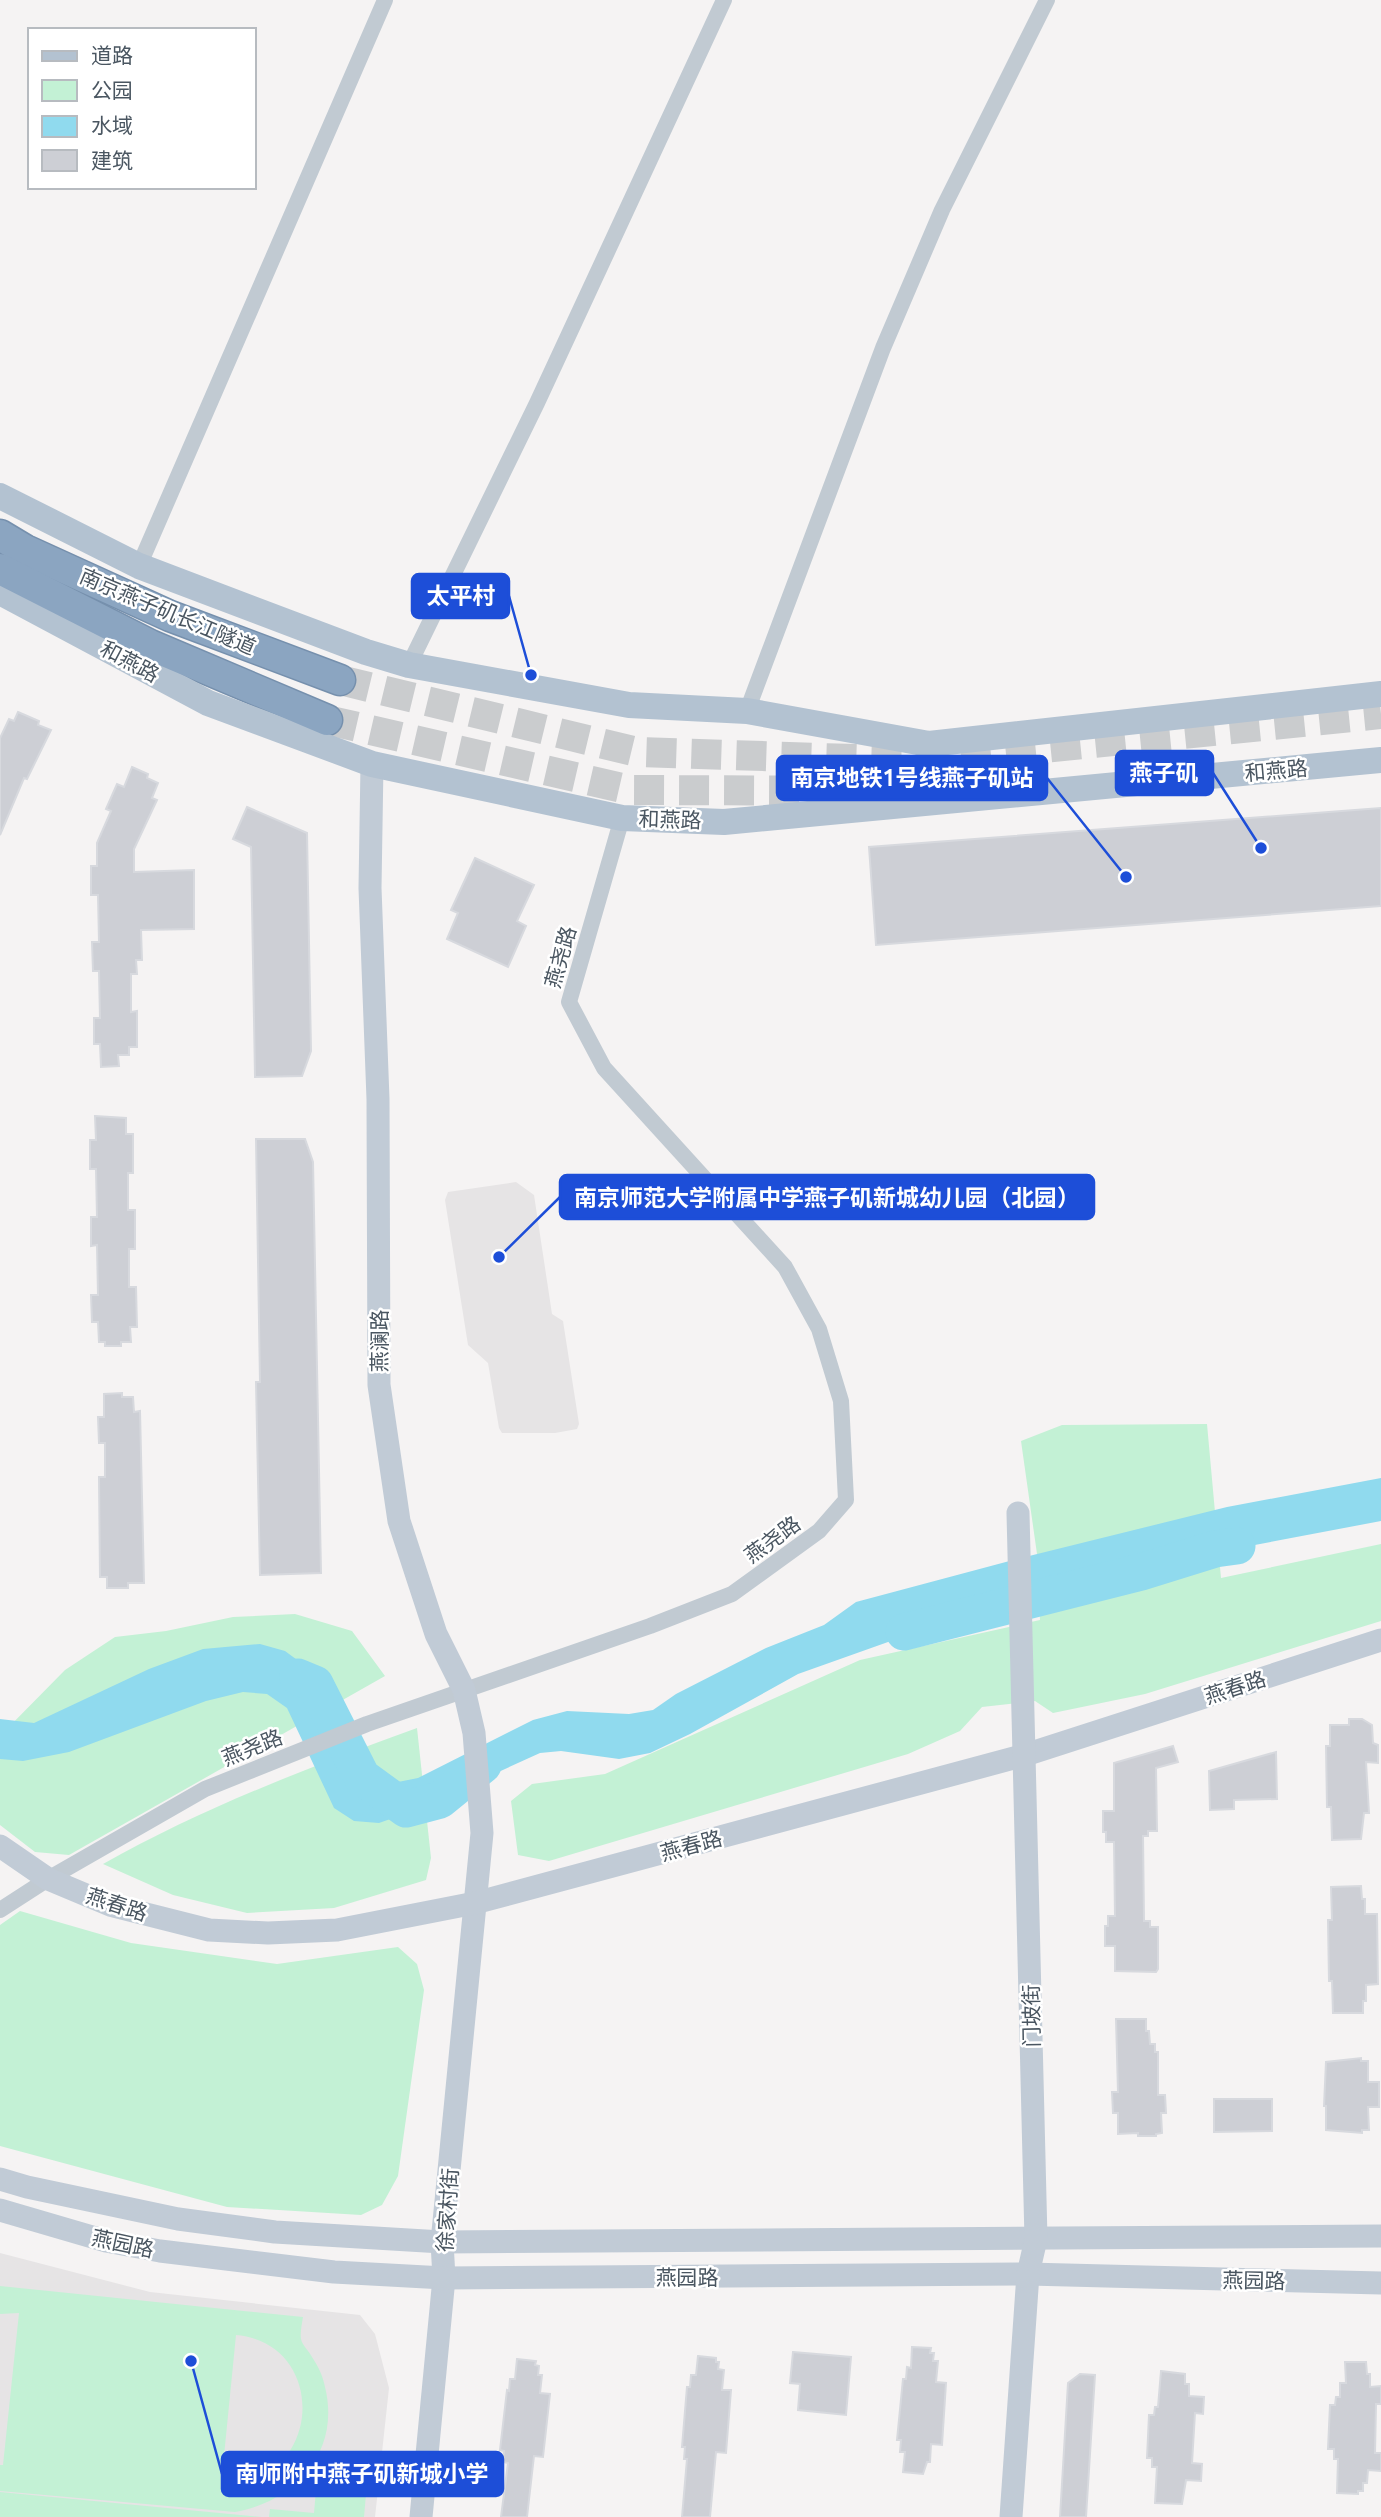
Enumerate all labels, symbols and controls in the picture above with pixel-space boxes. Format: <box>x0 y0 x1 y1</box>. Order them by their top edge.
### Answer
legend <box>28 28 256 189</box>
text: 道路 <box>91 43 133 67</box>
text: 公园 <box>91 78 133 102</box>
text: 水域 <box>91 113 133 137</box>
text: 建筑 <box>91 148 133 172</box>
street label: 南京燕子矶长江隧道 <box>76 563 260 659</box>
callout: 太平村 <box>412 574 509 618</box>
text: 太平村 <box>427 583 496 608</box>
street label: 和燕路 <box>97 636 163 686</box>
callout: 燕子矶 <box>1116 751 1213 795</box>
street label: 和燕路 <box>1244 755 1308 785</box>
callout: 南京地铁1号线燕子矶站 <box>777 756 1047 800</box>
text: 燕子矶 <box>1130 760 1199 785</box>
text: 南京地铁1号线燕子矶站 <box>791 765 1033 790</box>
street label: 和燕路 <box>638 806 702 832</box>
street label: 燕尧路 <box>540 923 580 991</box>
callout: 南京师范大学附属中学燕子矶新城幼儿园（北园） <box>560 1175 1094 1219</box>
text: 南京师范大学附属中学燕子矶新城幼儿园（北园） <box>574 1185 1080 1210</box>
street label: 燕澜路 <box>367 1310 391 1373</box>
street label: 燕尧路 <box>739 1511 805 1567</box>
street label: 燕春路 <box>1201 1666 1269 1708</box>
street label: 燕尧路 <box>218 1724 286 1770</box>
street label: 燕春路 <box>657 1825 725 1865</box>
street label: 燕春路 <box>83 1883 151 1925</box>
street label: 门坡街 <box>1018 1984 1044 2048</box>
street label: 徐家村街 <box>432 2167 462 2253</box>
street label: 燕园路 <box>90 2225 156 2261</box>
street label: 燕园路 <box>656 2265 719 2289</box>
street label: 燕园路 <box>1222 2267 1286 2293</box>
callout: 南师附中燕子矶新城小学 <box>222 2452 503 2496</box>
text: 南师附中燕子矶新城小学 <box>236 2461 489 2486</box>

